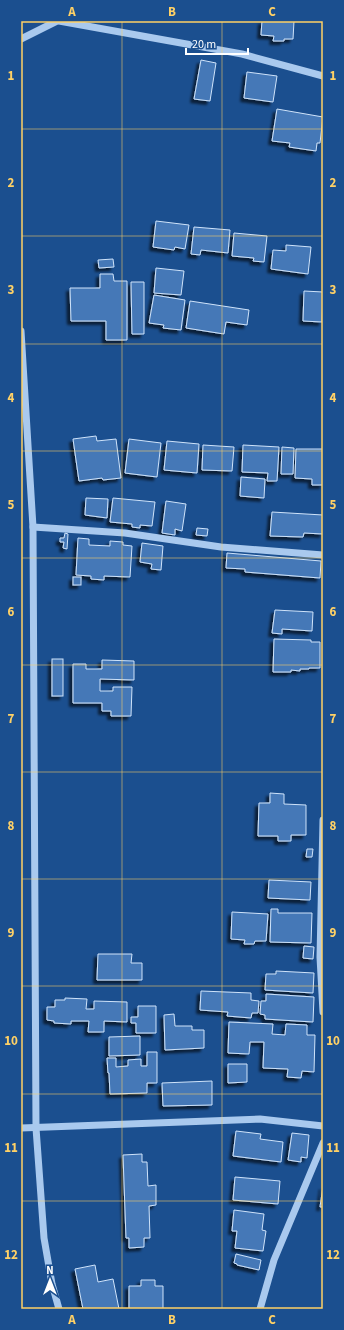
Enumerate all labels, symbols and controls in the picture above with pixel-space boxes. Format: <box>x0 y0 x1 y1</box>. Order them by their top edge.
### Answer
text: A <box>67 3 76 21</box>
text: B <box>168 3 176 21</box>
text: C <box>268 3 276 21</box>
scale bar <box>186 30 248 56</box>
text: 20 m <box>192 36 216 53</box>
text: 1 <box>8 67 15 85</box>
text: 1 <box>330 67 337 85</box>
text: 2 <box>8 174 15 192</box>
text: 2 <box>330 174 337 192</box>
text: 3 <box>8 281 15 299</box>
text: 3 <box>330 281 337 299</box>
text: 4 <box>8 389 15 407</box>
text: 4 <box>330 389 337 407</box>
text: 5 <box>8 496 15 514</box>
text: 5 <box>330 496 337 514</box>
text: 6 <box>8 603 15 621</box>
text: 6 <box>330 603 337 621</box>
text: 7 <box>8 710 15 728</box>
text: 7 <box>330 710 337 728</box>
text: 8 <box>8 817 15 835</box>
text: 8 <box>330 817 337 835</box>
text: 9 <box>8 924 15 942</box>
text: 9 <box>330 924 337 942</box>
text: 10 <box>4 1032 18 1050</box>
text: 10 <box>326 1032 340 1050</box>
text: 11 <box>4 1139 18 1157</box>
text: 11 <box>326 1139 340 1157</box>
text: 12 <box>4 1246 18 1264</box>
text: 12 <box>326 1246 340 1264</box>
north arrow <box>30 1260 70 1300</box>
text: N <box>46 1263 54 1278</box>
text: A <box>67 1311 76 1329</box>
text: B <box>168 1311 176 1329</box>
text: C <box>268 1311 276 1329</box>

